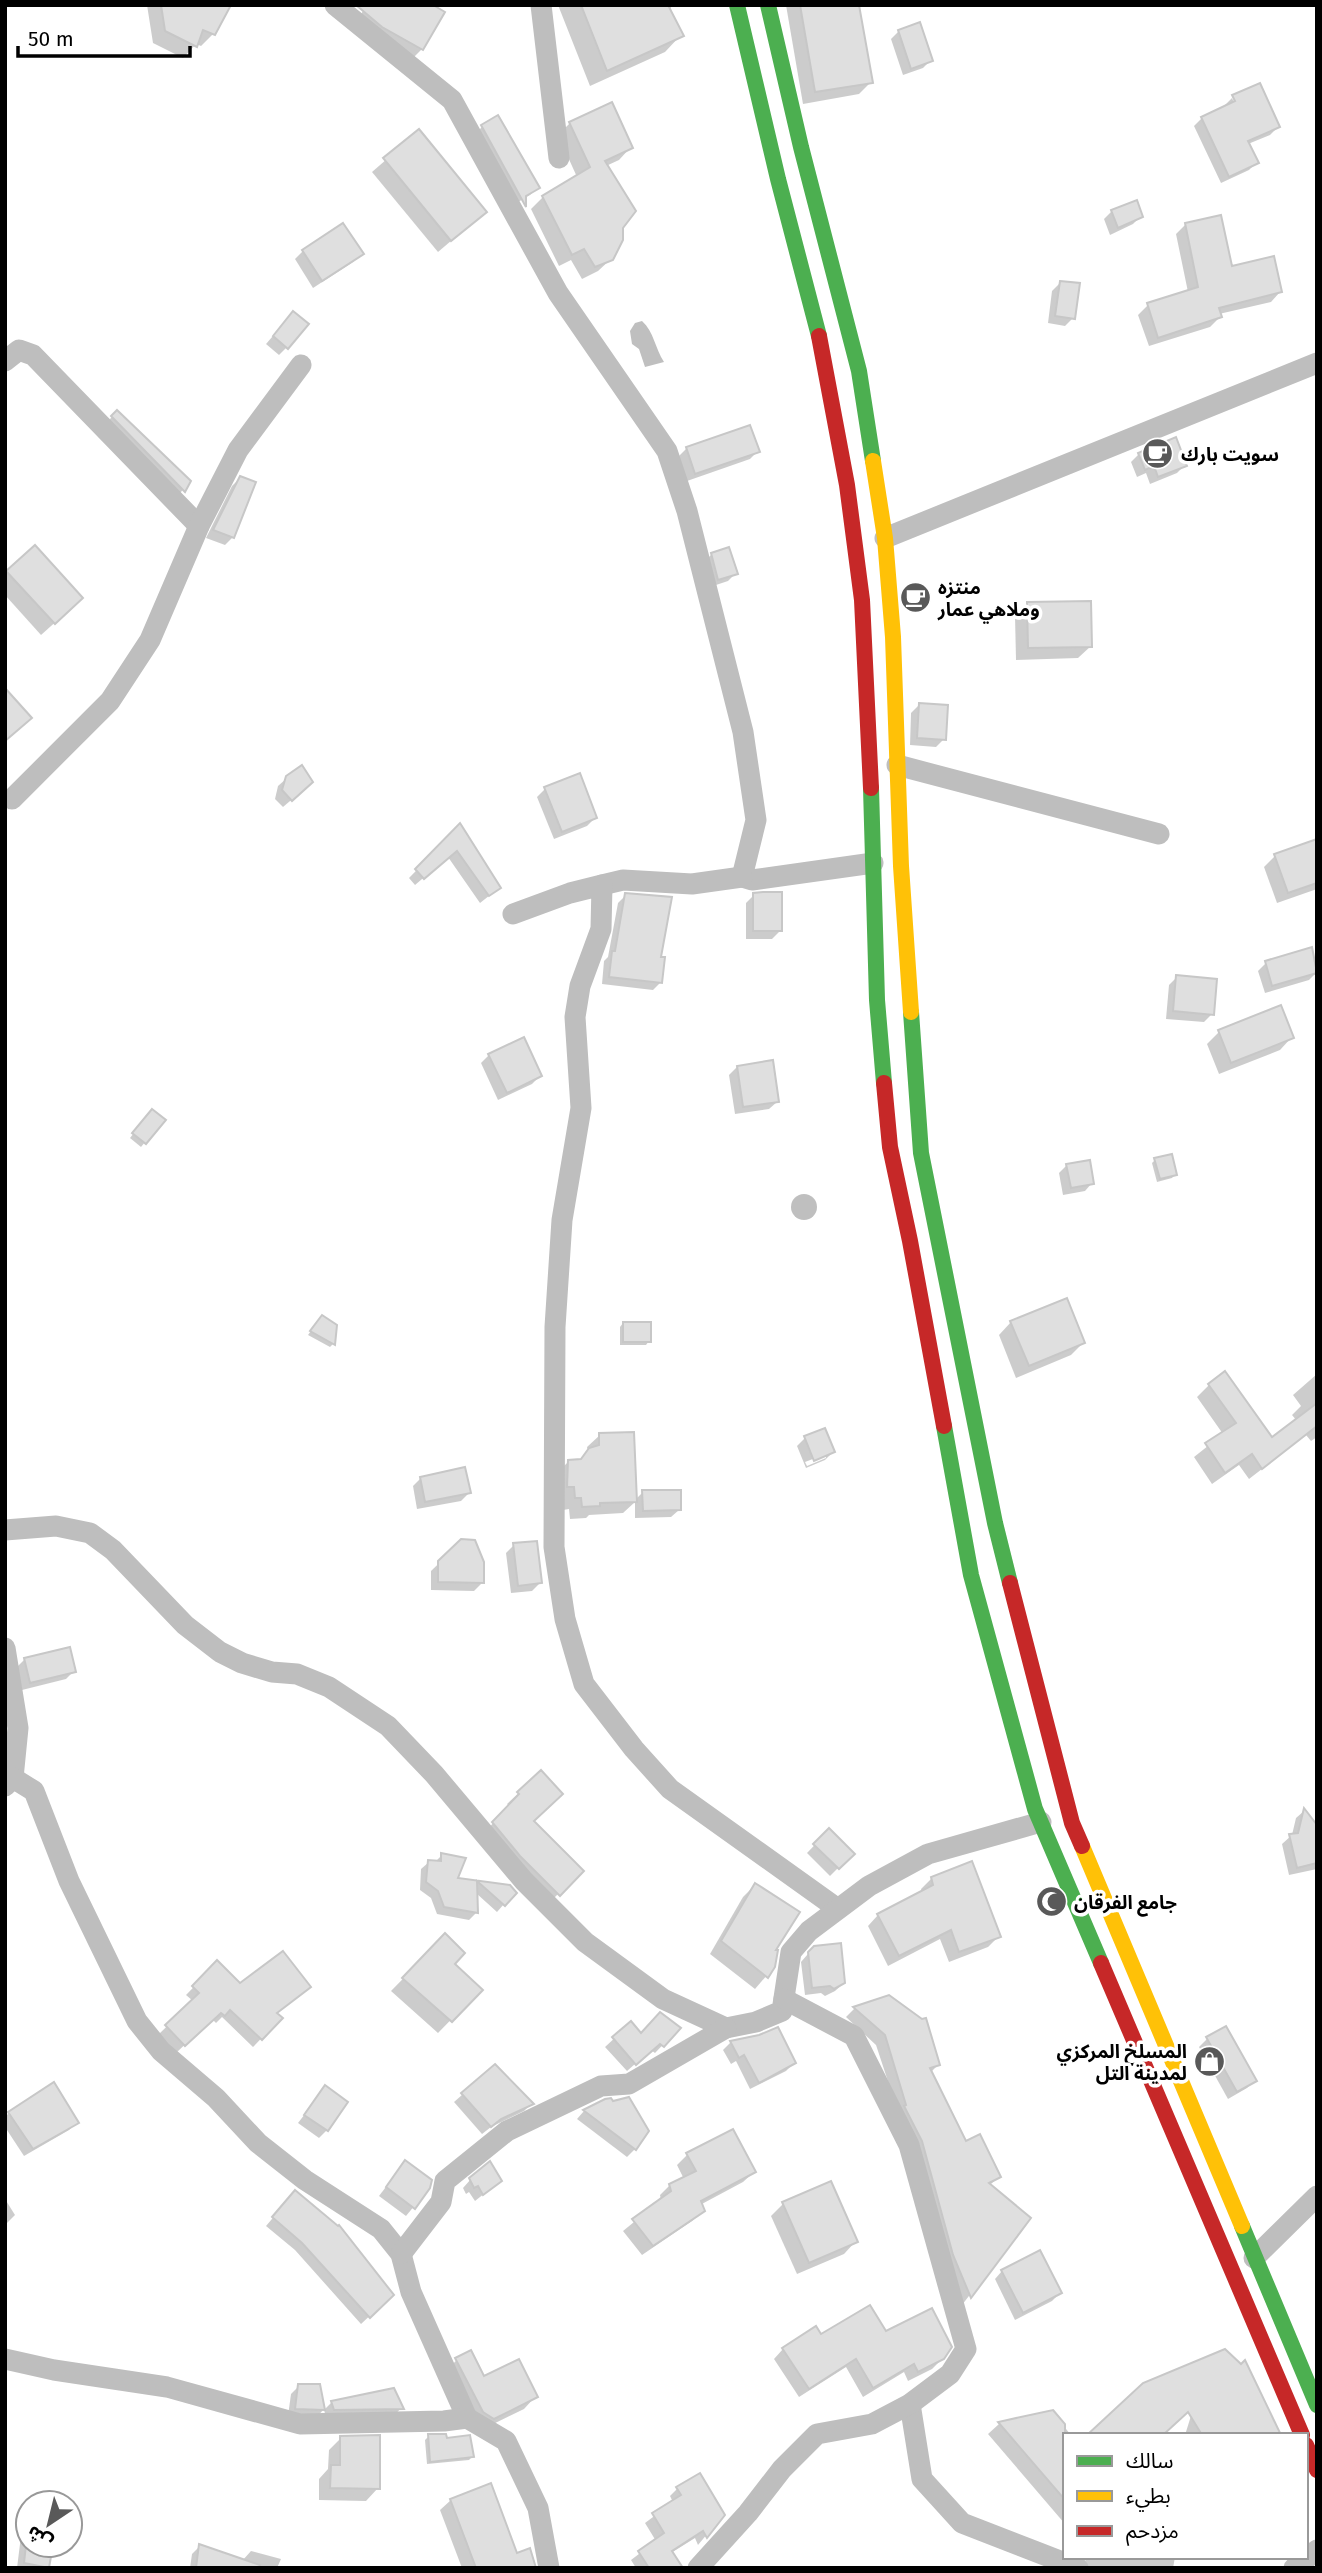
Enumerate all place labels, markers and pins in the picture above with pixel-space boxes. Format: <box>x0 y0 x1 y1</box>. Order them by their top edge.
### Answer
cafe icon: سويت بارك <box>1141 437 1175 471</box>
place label: سويت بارك <box>1181 443 1279 466</box>
place label: منتزه وملاهي عمار <box>937 576 1040 624</box>
cafe icon: منتزه وملاهي عمار <box>898 581 932 615</box>
mosque icon: جامع الفرقان <box>1034 1885 1068 1919</box>
place label: جامع الفرقان <box>1074 1891 1177 1917</box>
place label: المسلخ المركزي لمدينة التل <box>1057 2040 1187 2085</box>
shop icon: المسلخ المركزي لمدينة التل <box>1193 2045 1227 2079</box>

